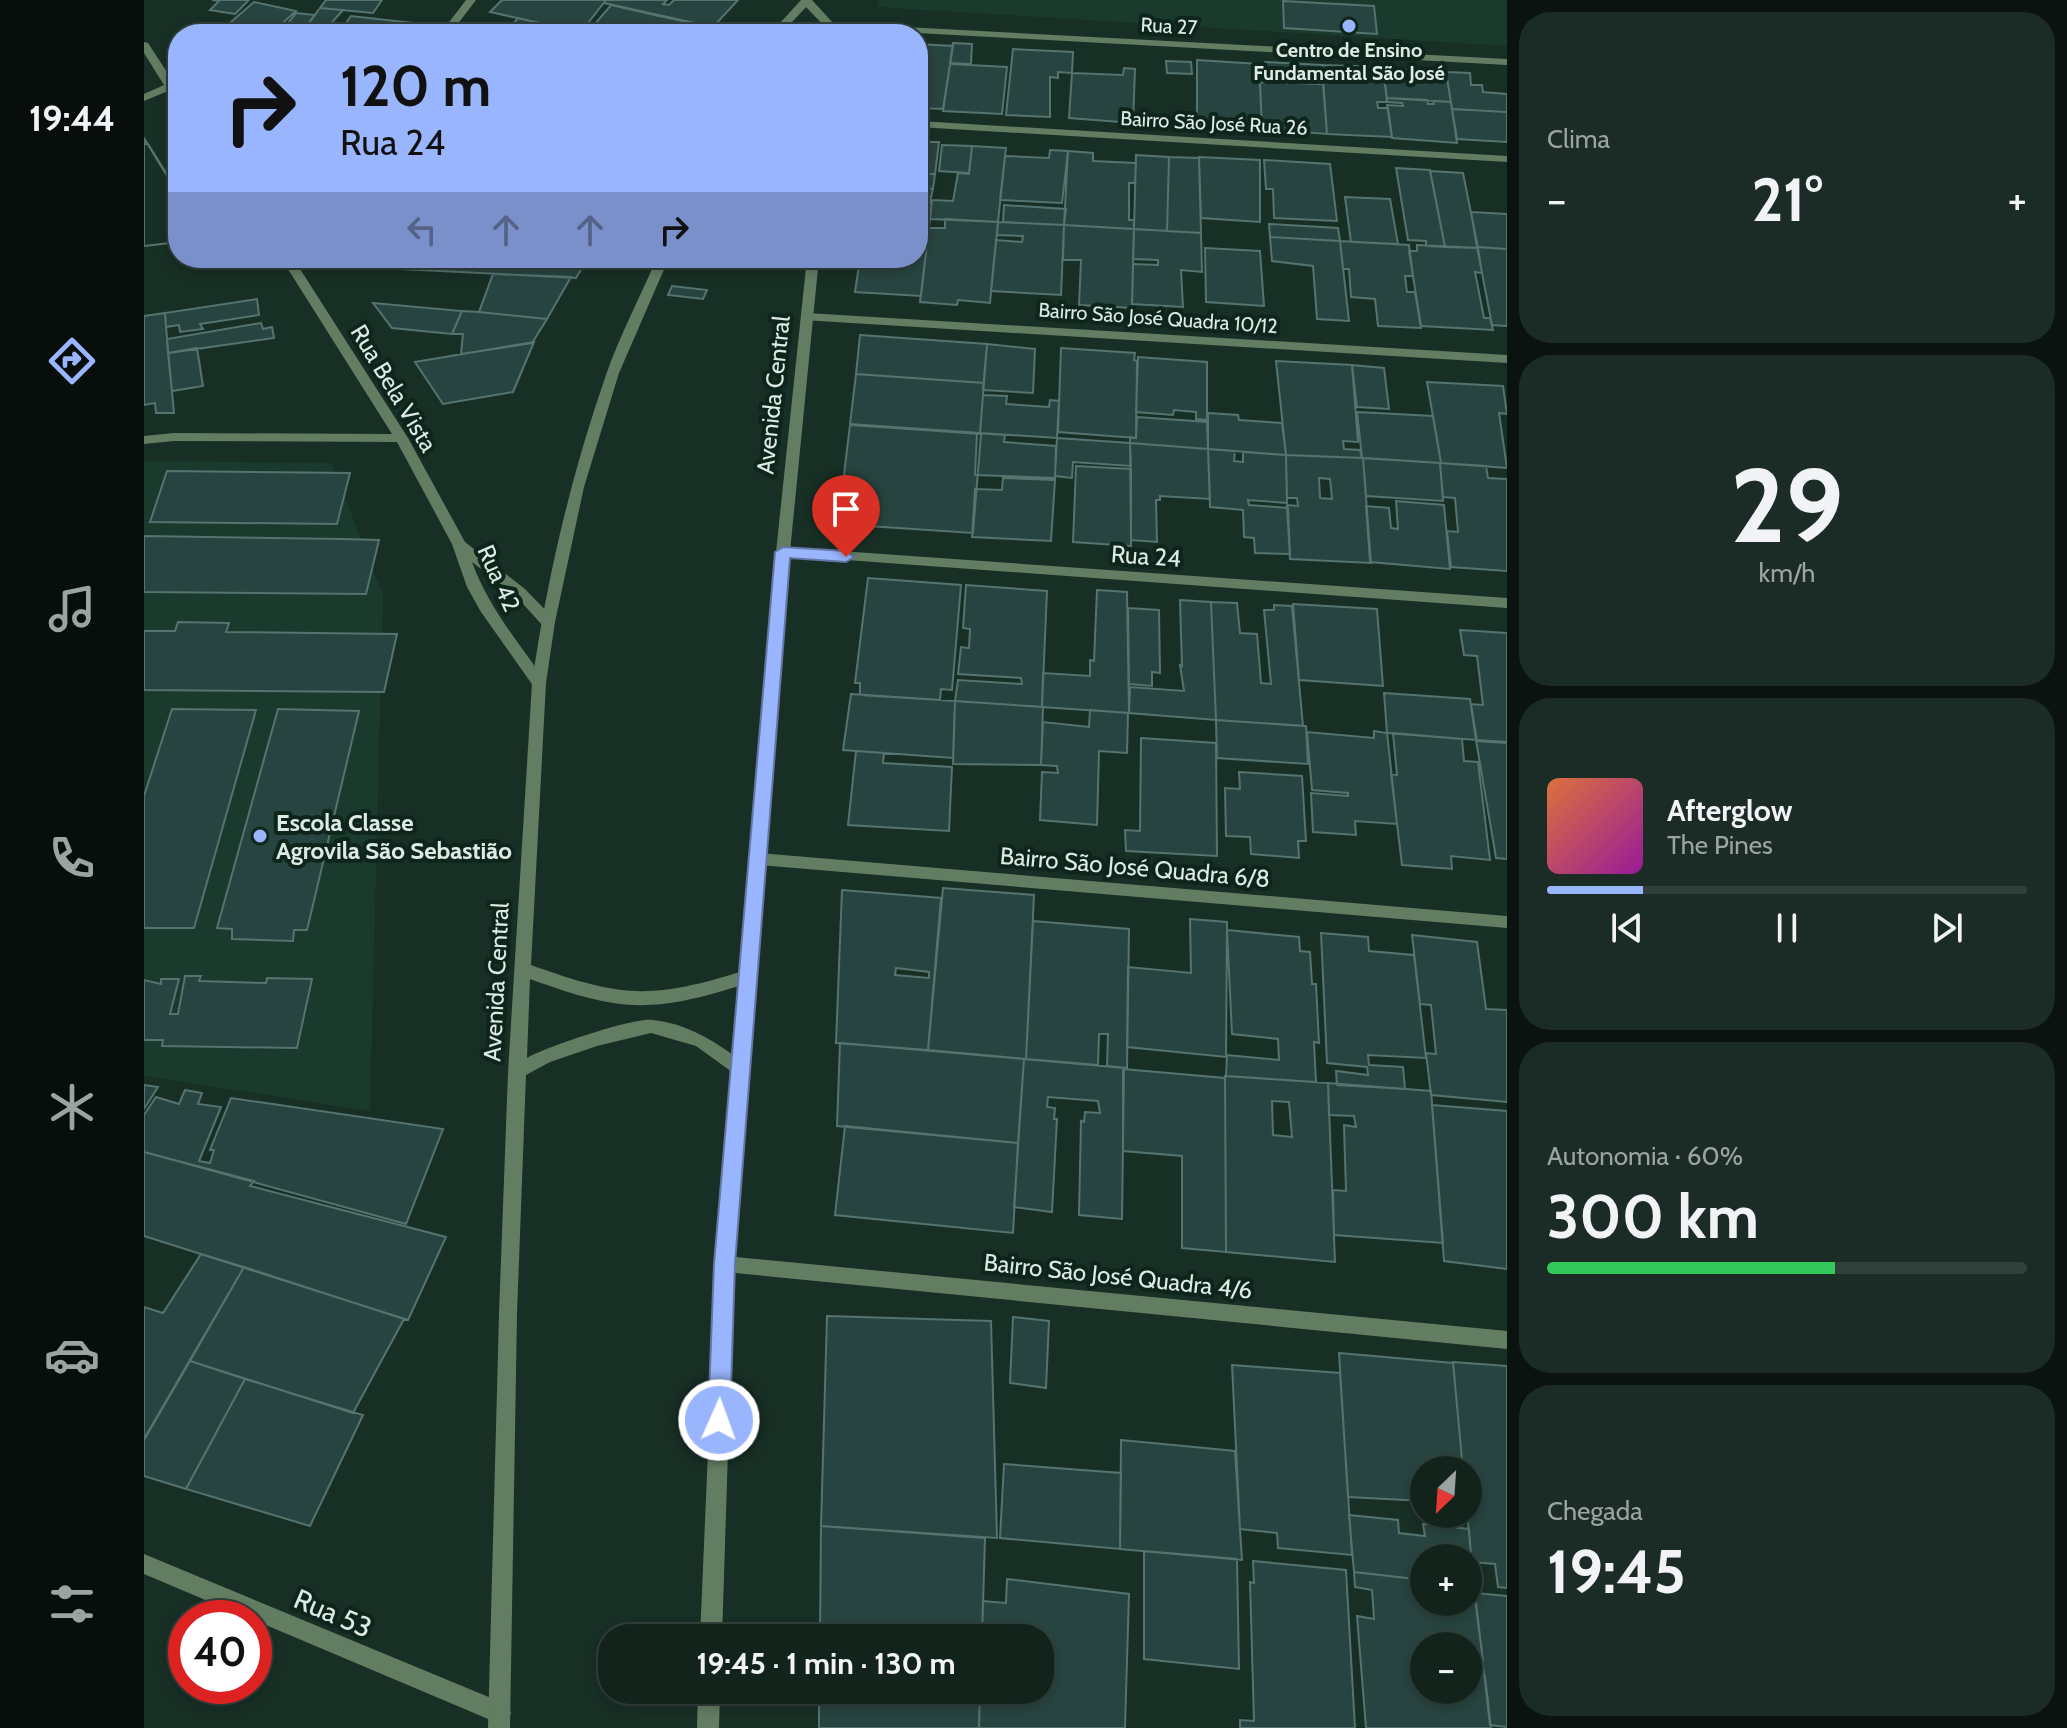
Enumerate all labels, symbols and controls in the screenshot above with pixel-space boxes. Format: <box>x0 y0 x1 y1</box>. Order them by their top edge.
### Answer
street label: Rua 27 <box>1140 13 1198 39</box>
marker: Centro de Ensino Fundamental São José <box>1340 17 1358 35</box>
place label: Centro de Ensino Fundamental São José <box>1253 38 1445 85</box>
text: 120 m <box>340 52 491 120</box>
icon: right <box>208 56 312 160</box>
text: 19:44 <box>29 96 115 140</box>
street label: Bairro São José Rua 26 <box>1120 106 1308 140</box>
text: Rua 24 <box>340 120 445 164</box>
text: Clima <box>1547 123 1610 155</box>
text: 21° <box>1751 163 1823 236</box>
text: − <box>1547 173 1566 226</box>
text: + <box>2008 173 2027 226</box>
icon: left <box>400 208 444 252</box>
icon: ahead <box>484 208 528 252</box>
icon: ahead <box>568 208 612 252</box>
icon: right <box>652 208 696 252</box>
street label: Bairro São José Quadra 10/12 <box>1038 298 1278 338</box>
street label: Avenida Central <box>750 314 796 476</box>
street label: Rua Bela Vista <box>345 319 444 457</box>
icon: directions <box>44 333 100 389</box>
text: 29 <box>1730 442 1844 568</box>
pin <box>812 475 880 557</box>
icon: arrive <box>824 487 868 531</box>
street label: Rua 24 <box>1110 539 1182 573</box>
street label: Rua 42 <box>471 540 527 616</box>
text: km/h <box>1759 557 1815 589</box>
icon: music <box>44 581 100 637</box>
text: Afterglow <box>1667 792 1793 829</box>
place label: Escola Classe Agrovila São Sebastião <box>276 808 512 865</box>
marker: Escola Classe Agrovila São Sebastião <box>251 827 269 845</box>
text: The Pines <box>1667 829 1773 861</box>
icon: phone <box>44 830 100 886</box>
street label: Bairro São José Quadra 6/8 <box>999 841 1271 893</box>
street label: Avenida Central <box>477 901 515 1062</box>
icon: previous <box>1605 906 1649 950</box>
icon: pause <box>1765 906 1809 950</box>
icon: next <box>1925 906 1969 950</box>
icon: climate <box>44 1079 100 1135</box>
text: Autonomia · 60% <box>1547 1140 1743 1172</box>
text: 300 km <box>1547 1180 1759 1253</box>
street label: Bairro São José Quadra 4/6 <box>982 1247 1254 1305</box>
icon: car <box>44 1327 100 1383</box>
position arrow <box>677 1378 761 1462</box>
north arrow <box>1410 1456 1482 1528</box>
map controls <box>1410 1456 1482 1704</box>
text: Chegada <box>1547 1495 1643 1527</box>
text: 19:45 <box>1547 1535 1686 1608</box>
button: + <box>1410 1544 1482 1616</box>
icon: filters <box>44 1576 100 1632</box>
street label: Rua 53 <box>289 1581 377 1645</box>
speed limit sign: 40 <box>168 1600 272 1704</box>
button: − <box>1410 1632 1482 1704</box>
text: 19:45 · 1 min · 130 m <box>696 1645 956 1682</box>

